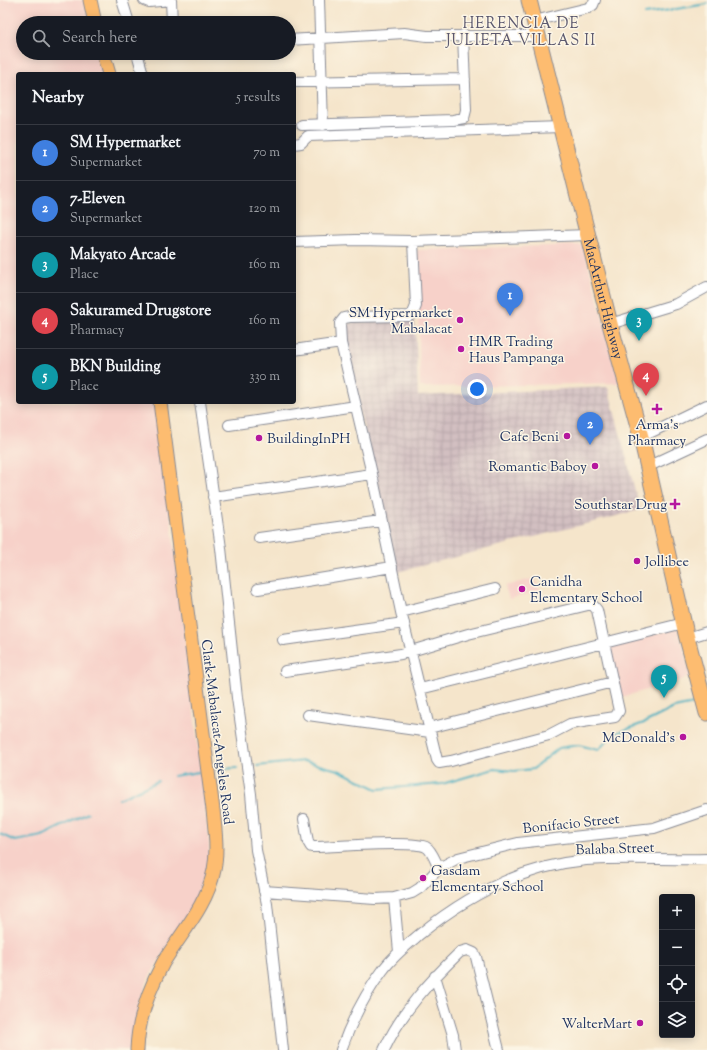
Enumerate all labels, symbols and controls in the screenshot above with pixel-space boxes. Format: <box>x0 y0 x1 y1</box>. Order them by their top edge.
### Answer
district label: HERENCIA DE JULIETA VILLAS II <box>445 14 596 52</box>
search box <box>16 16 296 60</box>
icon: search <box>30 27 52 49</box>
text: Search here <box>62 28 137 49</box>
text: Nearby <box>32 86 84 110</box>
text: 5 results <box>236 89 280 107</box>
text: SM Hypermarket <box>70 133 181 154</box>
text: 1 <box>43 144 47 162</box>
text: 70 m <box>253 144 280 162</box>
text: Supermarket <box>70 154 142 172</box>
text: 7-Eleven <box>70 189 125 210</box>
text: 2 <box>42 200 48 218</box>
text: 120 m <box>249 200 280 218</box>
text: Supermarket <box>70 210 142 228</box>
street label: MacArthur Highway <box>577 237 627 362</box>
text: Makyato Arcade <box>70 245 176 266</box>
text: 3 <box>42 256 48 274</box>
text: 160 m <box>249 256 280 274</box>
text: Place <box>70 266 99 284</box>
pin: 1 <box>497 283 523 316</box>
text: Sakuramed Drugstore <box>70 301 211 322</box>
place label: SM Hypermarket Mabalacat <box>349 304 452 340</box>
pin: 3 <box>626 308 652 341</box>
text: 4 <box>42 312 48 330</box>
text: 160 m <box>249 312 280 330</box>
marker: SM Hypermarket Mabalacat <box>455 315 465 325</box>
text: Pharmacy <box>70 322 124 340</box>
place label: HMR Trading Haus Pampanga <box>469 333 565 369</box>
marker: HMR Trading Haus Pampanga <box>456 344 466 354</box>
text: BKN Building <box>70 357 161 378</box>
pin: 4 <box>633 363 659 396</box>
text: 5 <box>43 368 47 386</box>
text: 330 m <box>249 368 280 386</box>
text: Place <box>70 378 99 396</box>
your location <box>467 379 487 399</box>
marker: Arma's Pharmacy <box>652 404 662 414</box>
pin: 2 <box>577 412 603 445</box>
place label: Arma's Pharmacy <box>628 416 686 452</box>
place label: Cafe Beni <box>500 428 559 448</box>
place label: BuildingInPH <box>267 430 350 450</box>
marker: Cafe Beni <box>562 431 572 441</box>
marker: BuildingInPH <box>254 433 264 443</box>
place label: Romantic Baboy <box>489 458 587 478</box>
marker: Romantic Baboy <box>590 461 600 471</box>
place label: Southstar Drug <box>574 496 667 516</box>
marker: Southstar Drug <box>670 499 680 509</box>
place label: Jollibee <box>644 553 689 573</box>
marker: Jollibee <box>632 556 642 566</box>
place label: Canidha Elementary School <box>530 573 643 609</box>
marker: Canidha Elementary School <box>517 584 527 594</box>
street label: Clark-Mabalacat-Angeles Road <box>195 638 237 826</box>
pin: 5 <box>651 665 677 698</box>
place label: McDonald's <box>602 729 675 749</box>
marker: McDonald's <box>678 732 688 742</box>
street label: Bonifacio Street <box>522 810 621 840</box>
street label: Balaba Street <box>575 839 655 861</box>
place label: Gasdam Elementary School <box>431 862 544 898</box>
marker: Gasdam Elementary School <box>418 873 428 883</box>
map controls <box>659 894 695 1038</box>
button: + <box>659 894 695 930</box>
button: − <box>659 930 695 966</box>
button: locate <box>659 966 695 1002</box>
button: layers <box>659 1002 695 1038</box>
place label: WalterMart <box>561 1015 632 1035</box>
marker: WalterMart <box>635 1018 645 1028</box>

